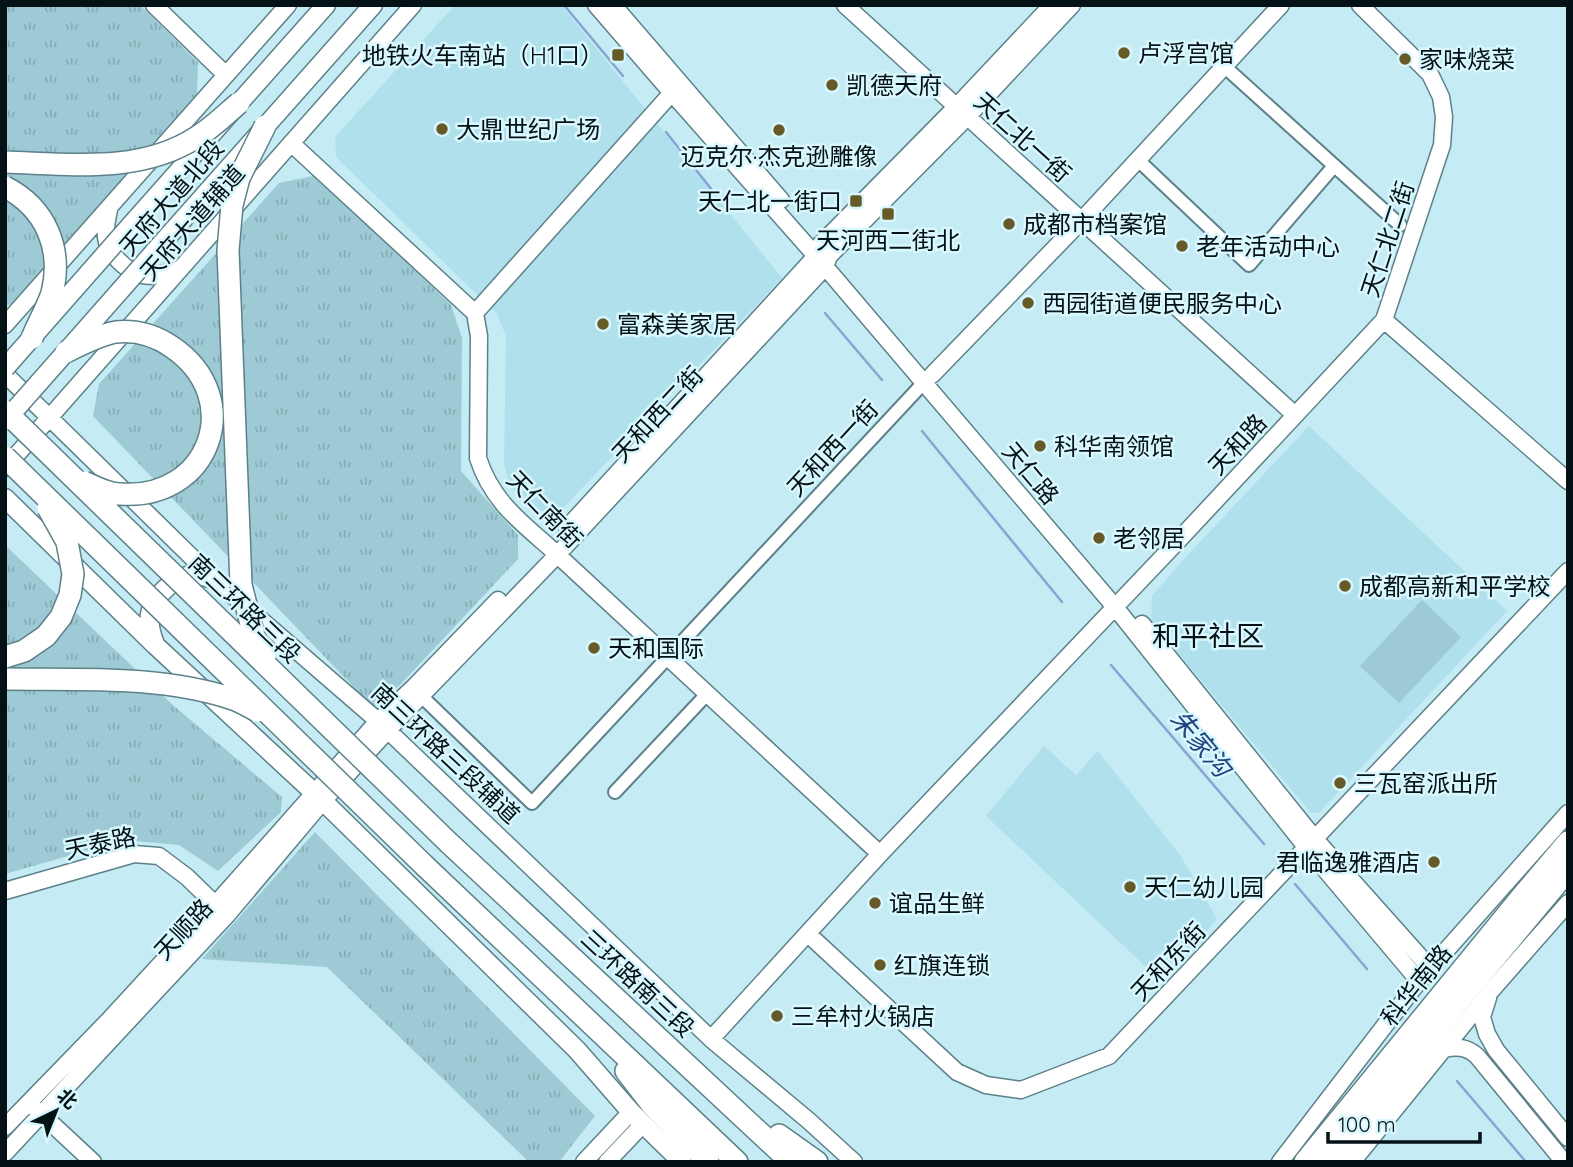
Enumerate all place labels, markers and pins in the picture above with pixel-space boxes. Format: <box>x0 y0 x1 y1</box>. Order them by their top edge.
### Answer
place label: 卢浮宫馆 <box>1138 38 1234 68</box>
place label: 地铁火车南站（H1口） <box>362 40 604 70</box>
place label: 家味烧菜 <box>1419 44 1515 74</box>
marker: 卢浮宫馆 <box>1116 45 1132 61</box>
marker: 地铁火车南站（H1口） <box>610 47 626 63</box>
marker: 家味烧菜 <box>1397 51 1413 67</box>
place label: 凯德天府 <box>846 70 942 100</box>
marker: 凯德天府 <box>824 77 840 93</box>
place label: 大鼎世纪广场 <box>456 114 600 144</box>
marker: 大鼎世纪广场 <box>434 121 450 137</box>
marker: 迈克尔·杰克逊雕像 <box>771 122 787 138</box>
place label: 迈克尔·杰克逊雕像 <box>681 141 877 171</box>
place label: 天仁北一街口 <box>698 186 842 216</box>
marker: 天仁北一街口 <box>848 193 864 209</box>
marker: 天河西二街北 <box>880 206 896 222</box>
place label: 成都市档案馆 <box>1023 209 1167 239</box>
marker: 成都市档案馆 <box>1001 216 1017 232</box>
place label: 天河西二街北 <box>816 225 960 255</box>
place label: 老年活动中心 <box>1196 231 1340 261</box>
marker: 老年活动中心 <box>1174 238 1190 254</box>
place label: 西园街道便民服务中心 <box>1042 288 1282 318</box>
marker: 西园街道便民服务中心 <box>1020 295 1036 311</box>
place label: 富森美家居 <box>617 309 737 339</box>
marker: 富森美家居 <box>595 316 611 332</box>
place label: 科华南领馆 <box>1054 431 1174 461</box>
marker: 科华南领馆 <box>1032 438 1048 454</box>
place label: 老邻居 <box>1113 523 1185 553</box>
marker: 老邻居 <box>1091 530 1107 546</box>
place label: 成都高新和平学校 <box>1359 571 1551 601</box>
marker: 成都高新和平学校 <box>1337 578 1353 594</box>
place label: 天和国际 <box>608 633 704 663</box>
marker: 天和国际 <box>586 640 602 656</box>
place label: 三瓦窑派出所 <box>1354 768 1498 798</box>
marker: 三瓦窑派出所 <box>1332 775 1348 791</box>
place label: 君临逸雅酒店 <box>1276 847 1420 877</box>
marker: 君临逸雅酒店 <box>1426 854 1442 870</box>
place label: 天仁幼儿园 <box>1144 872 1264 902</box>
marker: 天仁幼儿园 <box>1122 879 1138 895</box>
place label: 谊品生鲜 <box>889 888 985 918</box>
marker: 谊品生鲜 <box>867 895 883 911</box>
place label: 红旗连锁 <box>894 950 990 980</box>
marker: 红旗连锁 <box>872 957 888 973</box>
place label: 三牟村火锅店 <box>791 1001 935 1031</box>
marker: 三牟村火锅店 <box>769 1008 785 1024</box>

